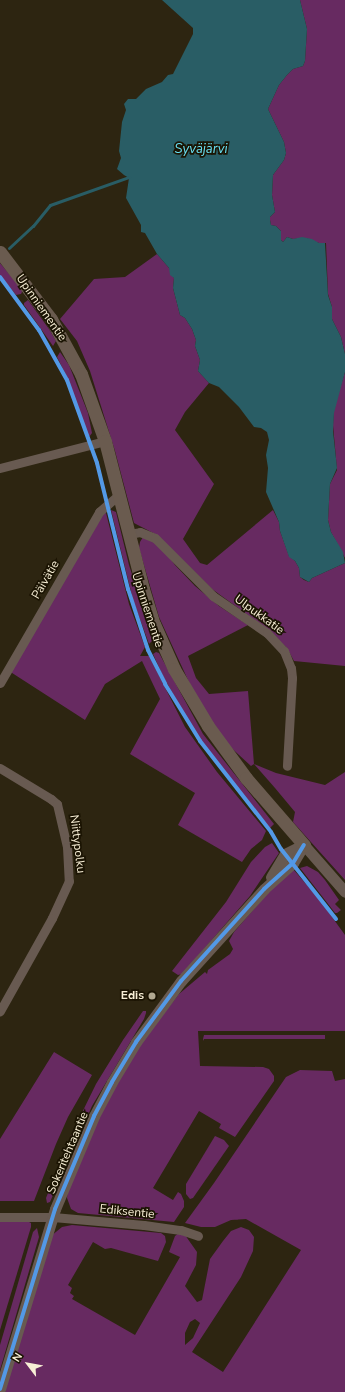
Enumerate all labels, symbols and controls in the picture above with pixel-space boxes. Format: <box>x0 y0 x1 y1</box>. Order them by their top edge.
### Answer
water label: Syväjärvi <box>174 141 228 157</box>
street label: Upinniementie <box>13 272 69 344</box>
street label: Päivätie <box>29 558 63 602</box>
street label: Upinniementie <box>128 571 166 649</box>
street label: Ulpukkatie <box>231 592 287 638</box>
street label: Niittypolku <box>66 814 88 874</box>
place label: Edis <box>121 989 144 1003</box>
marker: Edis <box>147 991 157 1001</box>
street label: Sokeritehtaantie <box>44 1110 92 1196</box>
street label: Ediksentie <box>99 1202 155 1222</box>
north arrow <box>8 1344 48 1384</box>
text: N <box>9 1350 26 1365</box>

